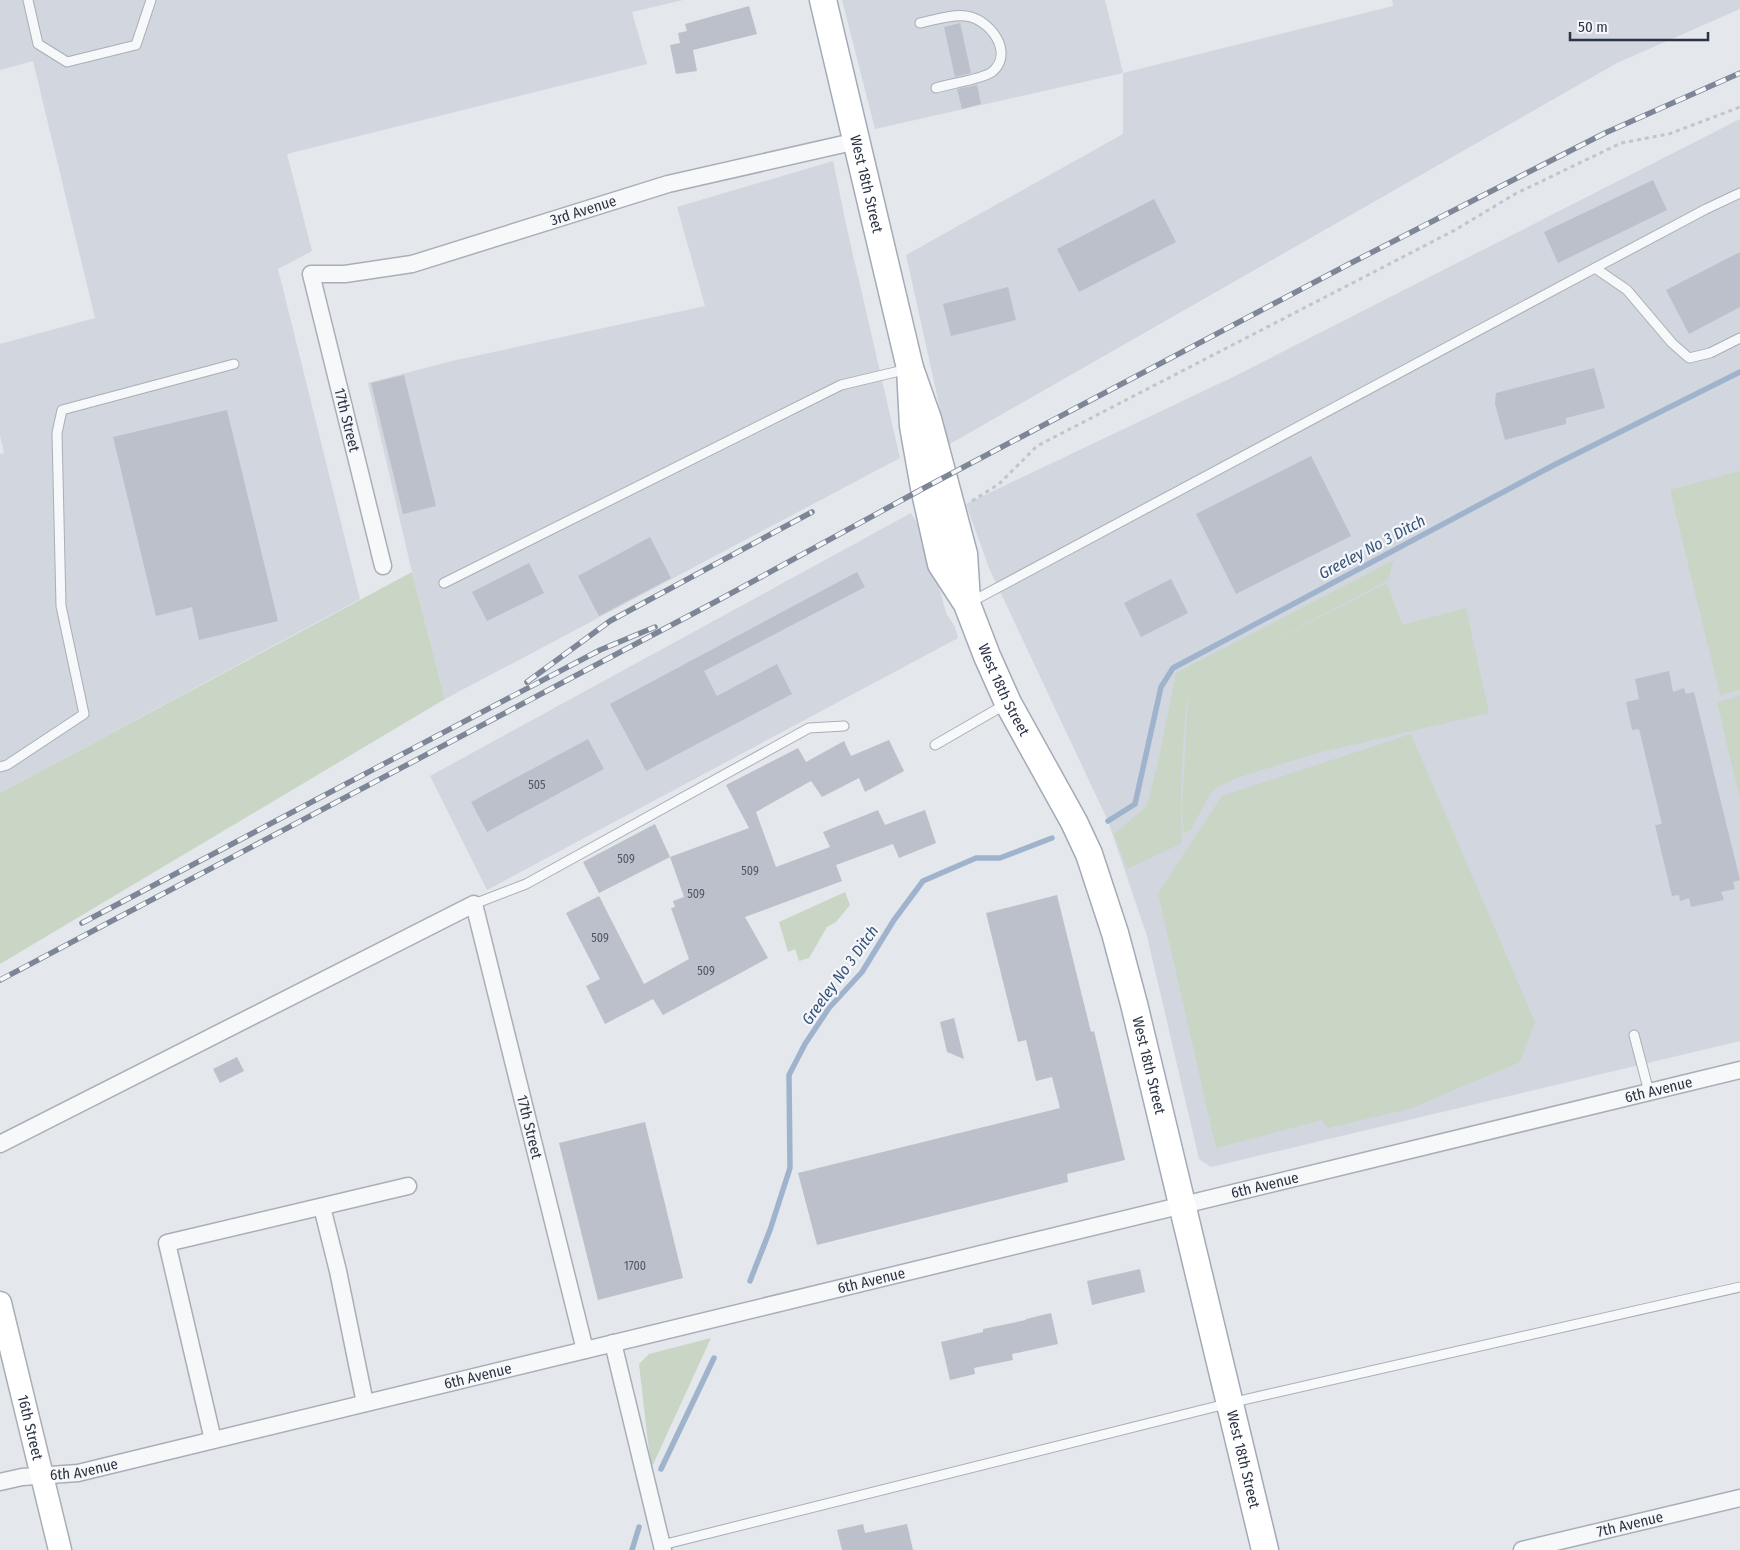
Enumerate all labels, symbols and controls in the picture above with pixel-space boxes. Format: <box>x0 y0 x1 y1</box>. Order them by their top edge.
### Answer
scale bar <box>1570 10 1708 42</box>
text: 50 m <box>1578 18 1608 36</box>
street label: West 18th Street <box>846 133 887 235</box>
street label: 3rd Avenue <box>548 192 619 229</box>
street label: 17th Street <box>330 386 364 454</box>
water label: Greeley No 3 Ditch <box>1316 511 1428 583</box>
street label: West 18th Street <box>974 641 1033 739</box>
house number: 505 <box>528 778 546 792</box>
house number: 509 <box>617 852 635 866</box>
house number: 509 <box>741 864 759 878</box>
house number: 509 <box>687 887 705 901</box>
water label: Greeley No 3 Ditch <box>798 922 882 1028</box>
house number: 509 <box>591 931 609 945</box>
house number: 509 <box>697 964 715 978</box>
street label: West 18th Street <box>1128 1015 1169 1116</box>
street label: 6th Avenue <box>1623 1073 1694 1107</box>
street label: 17th Street <box>513 1093 546 1161</box>
street label: 6th Avenue <box>1229 1168 1301 1202</box>
house number: 1700 <box>624 1259 646 1273</box>
street label: 6th Avenue <box>836 1264 907 1298</box>
street label: 6th Avenue <box>442 1359 513 1393</box>
street label: 16th Street <box>14 1393 47 1462</box>
street label: West 18th Street <box>1223 1408 1264 1510</box>
street label: 6th Avenue <box>49 1455 120 1484</box>
street label: 7th Avenue <box>1595 1508 1665 1541</box>

